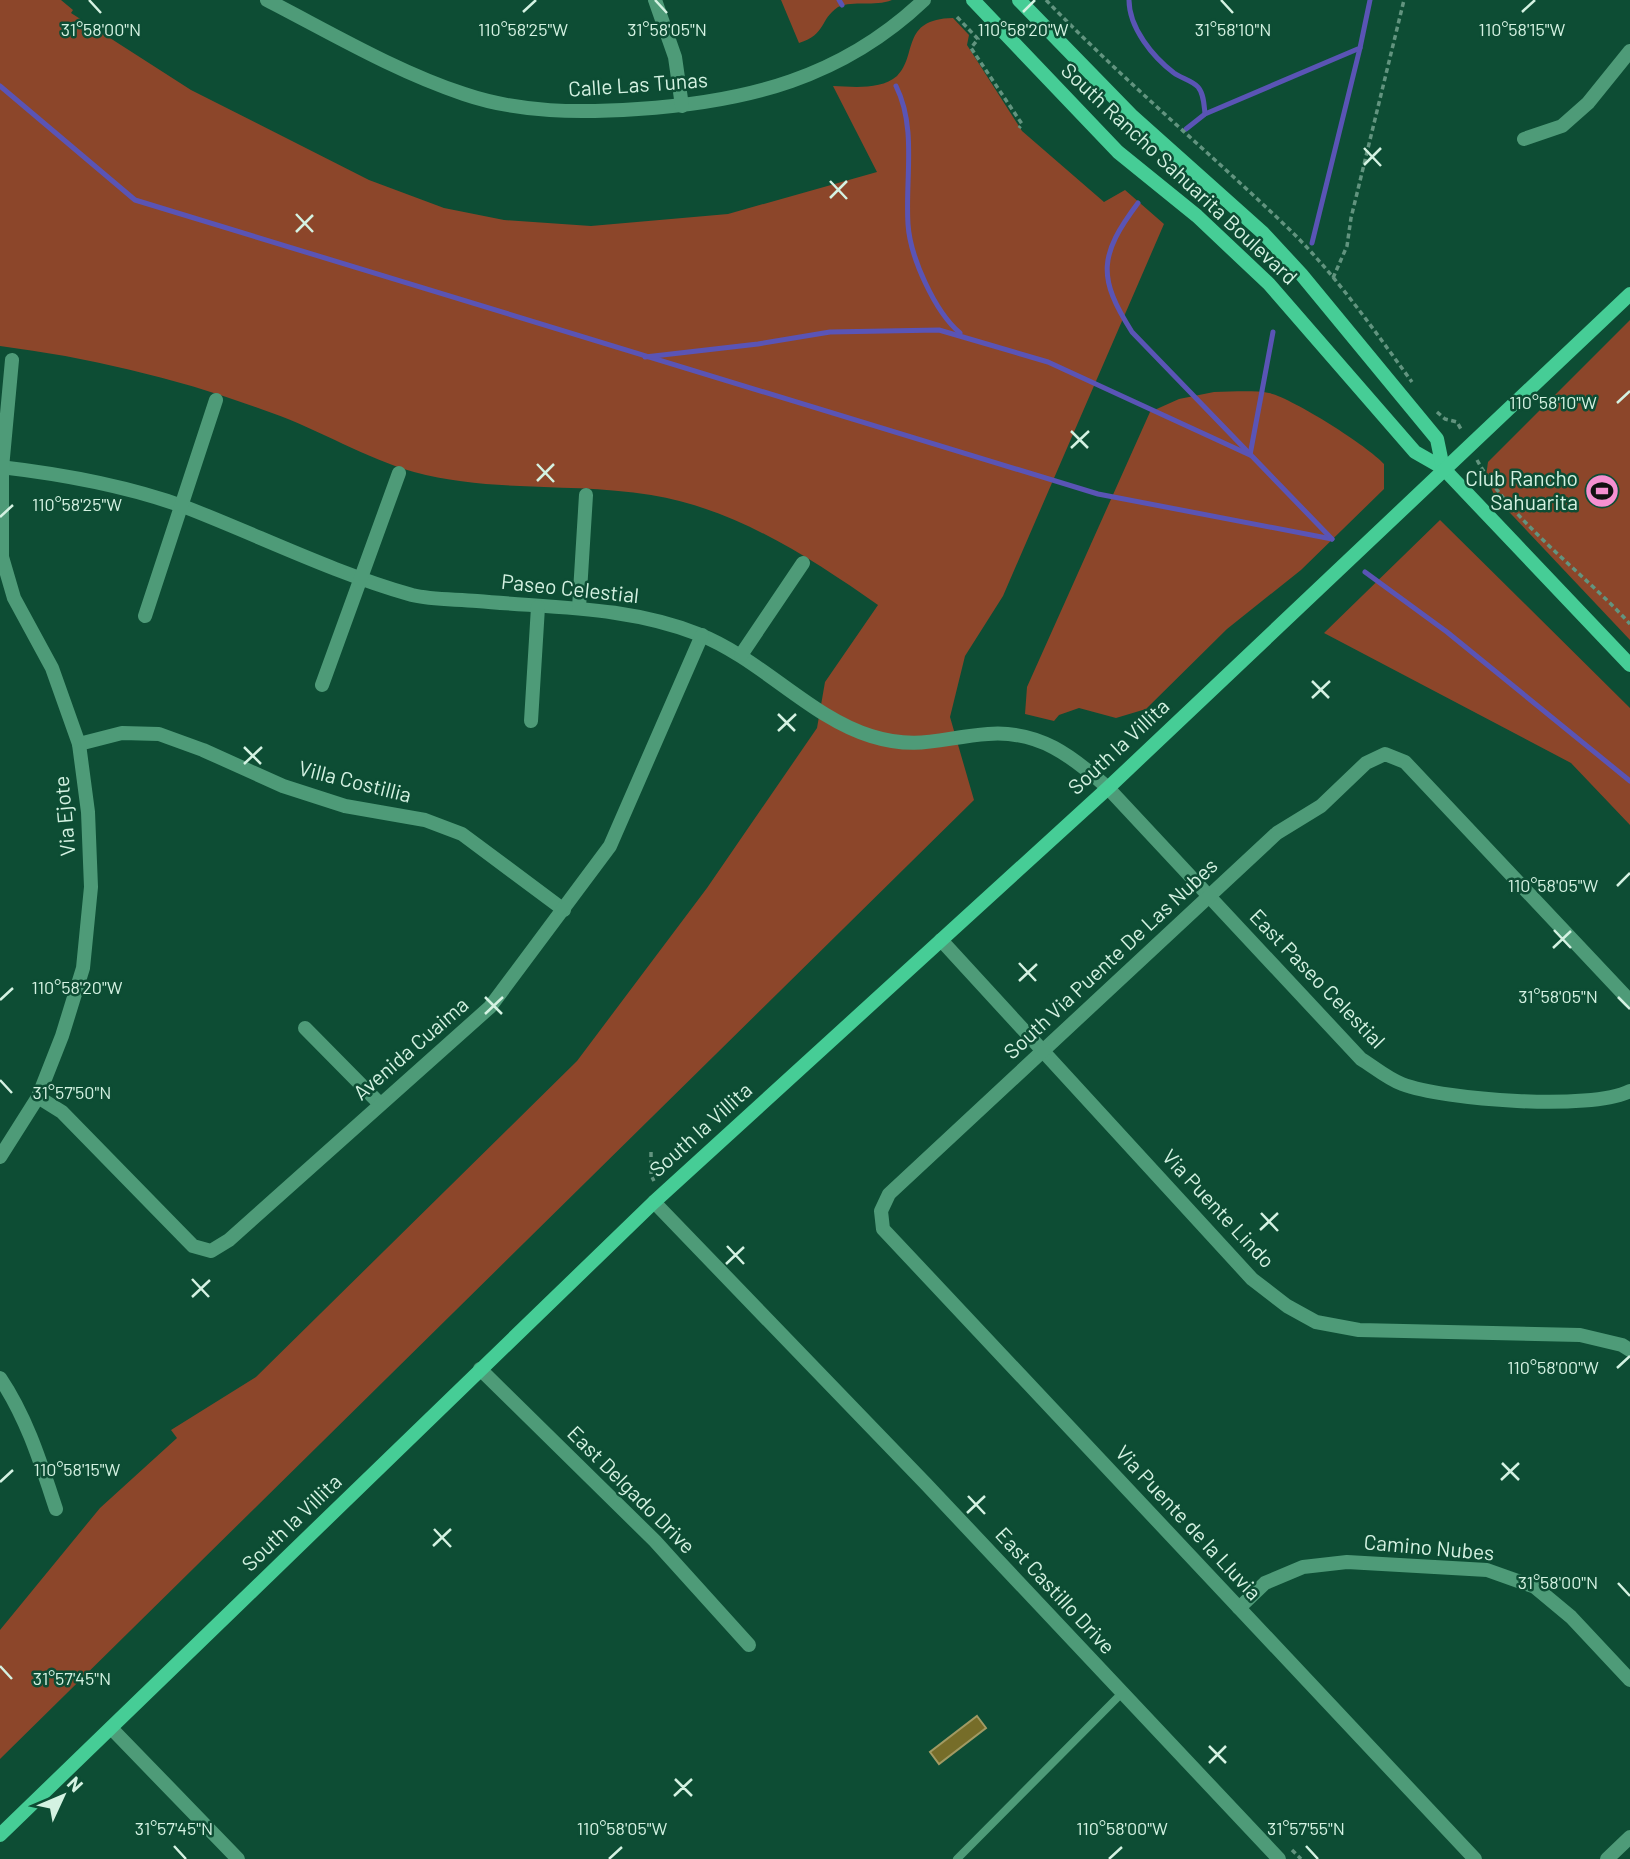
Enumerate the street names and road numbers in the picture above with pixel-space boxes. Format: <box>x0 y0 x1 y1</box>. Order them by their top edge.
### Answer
street label: South Rancho Sahuarita Boulevard <box>1057 57 1303 289</box>
street label: Calle Las Tunas <box>567 66 708 101</box>
street label: Paseo Celestial <box>500 568 640 607</box>
street label: South la Villita <box>1062 693 1174 799</box>
street label: Villa Costillia <box>296 754 414 807</box>
street label: Via Ejote <box>48 775 79 857</box>
street label: South Via Puente De Las Nubes <box>998 852 1222 1064</box>
street label: East Paseo Celestial <box>1245 903 1391 1053</box>
street label: Avenida Cuaima <box>347 991 473 1105</box>
street label: South la Villita <box>644 1076 756 1181</box>
street label: Via Puente Lindo <box>1158 1144 1280 1272</box>
street label: East Delgado Drive <box>563 1420 701 1558</box>
street label: Via Puente de la Lluvia <box>1111 1439 1267 1604</box>
street label: South la Villita <box>236 1468 346 1576</box>
street label: East Castillo Drive <box>991 1522 1121 1658</box>
street label: Camino Nubes <box>1363 1528 1495 1565</box>

